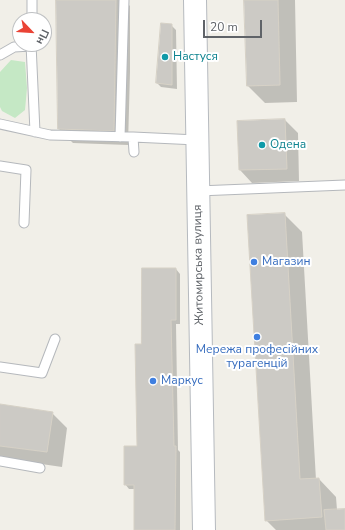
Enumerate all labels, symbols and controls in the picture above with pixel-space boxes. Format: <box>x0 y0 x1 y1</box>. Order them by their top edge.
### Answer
north arrow <box>12 12 52 52</box>
scale bar <box>205 12 264 38</box>
text: 20 m <box>210 19 238 35</box>
text: Пн <box>32 27 52 47</box>
place label: Настуся <box>173 50 218 64</box>
marker: Настуся <box>160 52 170 62</box>
place label: Одена <box>270 138 306 152</box>
marker: Одена <box>257 140 267 150</box>
street label: Житомирська вулиця <box>191 204 207 326</box>
place label: Магазин <box>262 255 310 269</box>
marker: Магазин <box>249 257 259 267</box>
marker: Мережа професійних турагенцій <box>252 332 262 342</box>
place label: Мережа професійних турагенцій <box>196 343 318 371</box>
place label: Маркус <box>161 374 203 388</box>
marker: Маркус <box>148 376 158 386</box>

